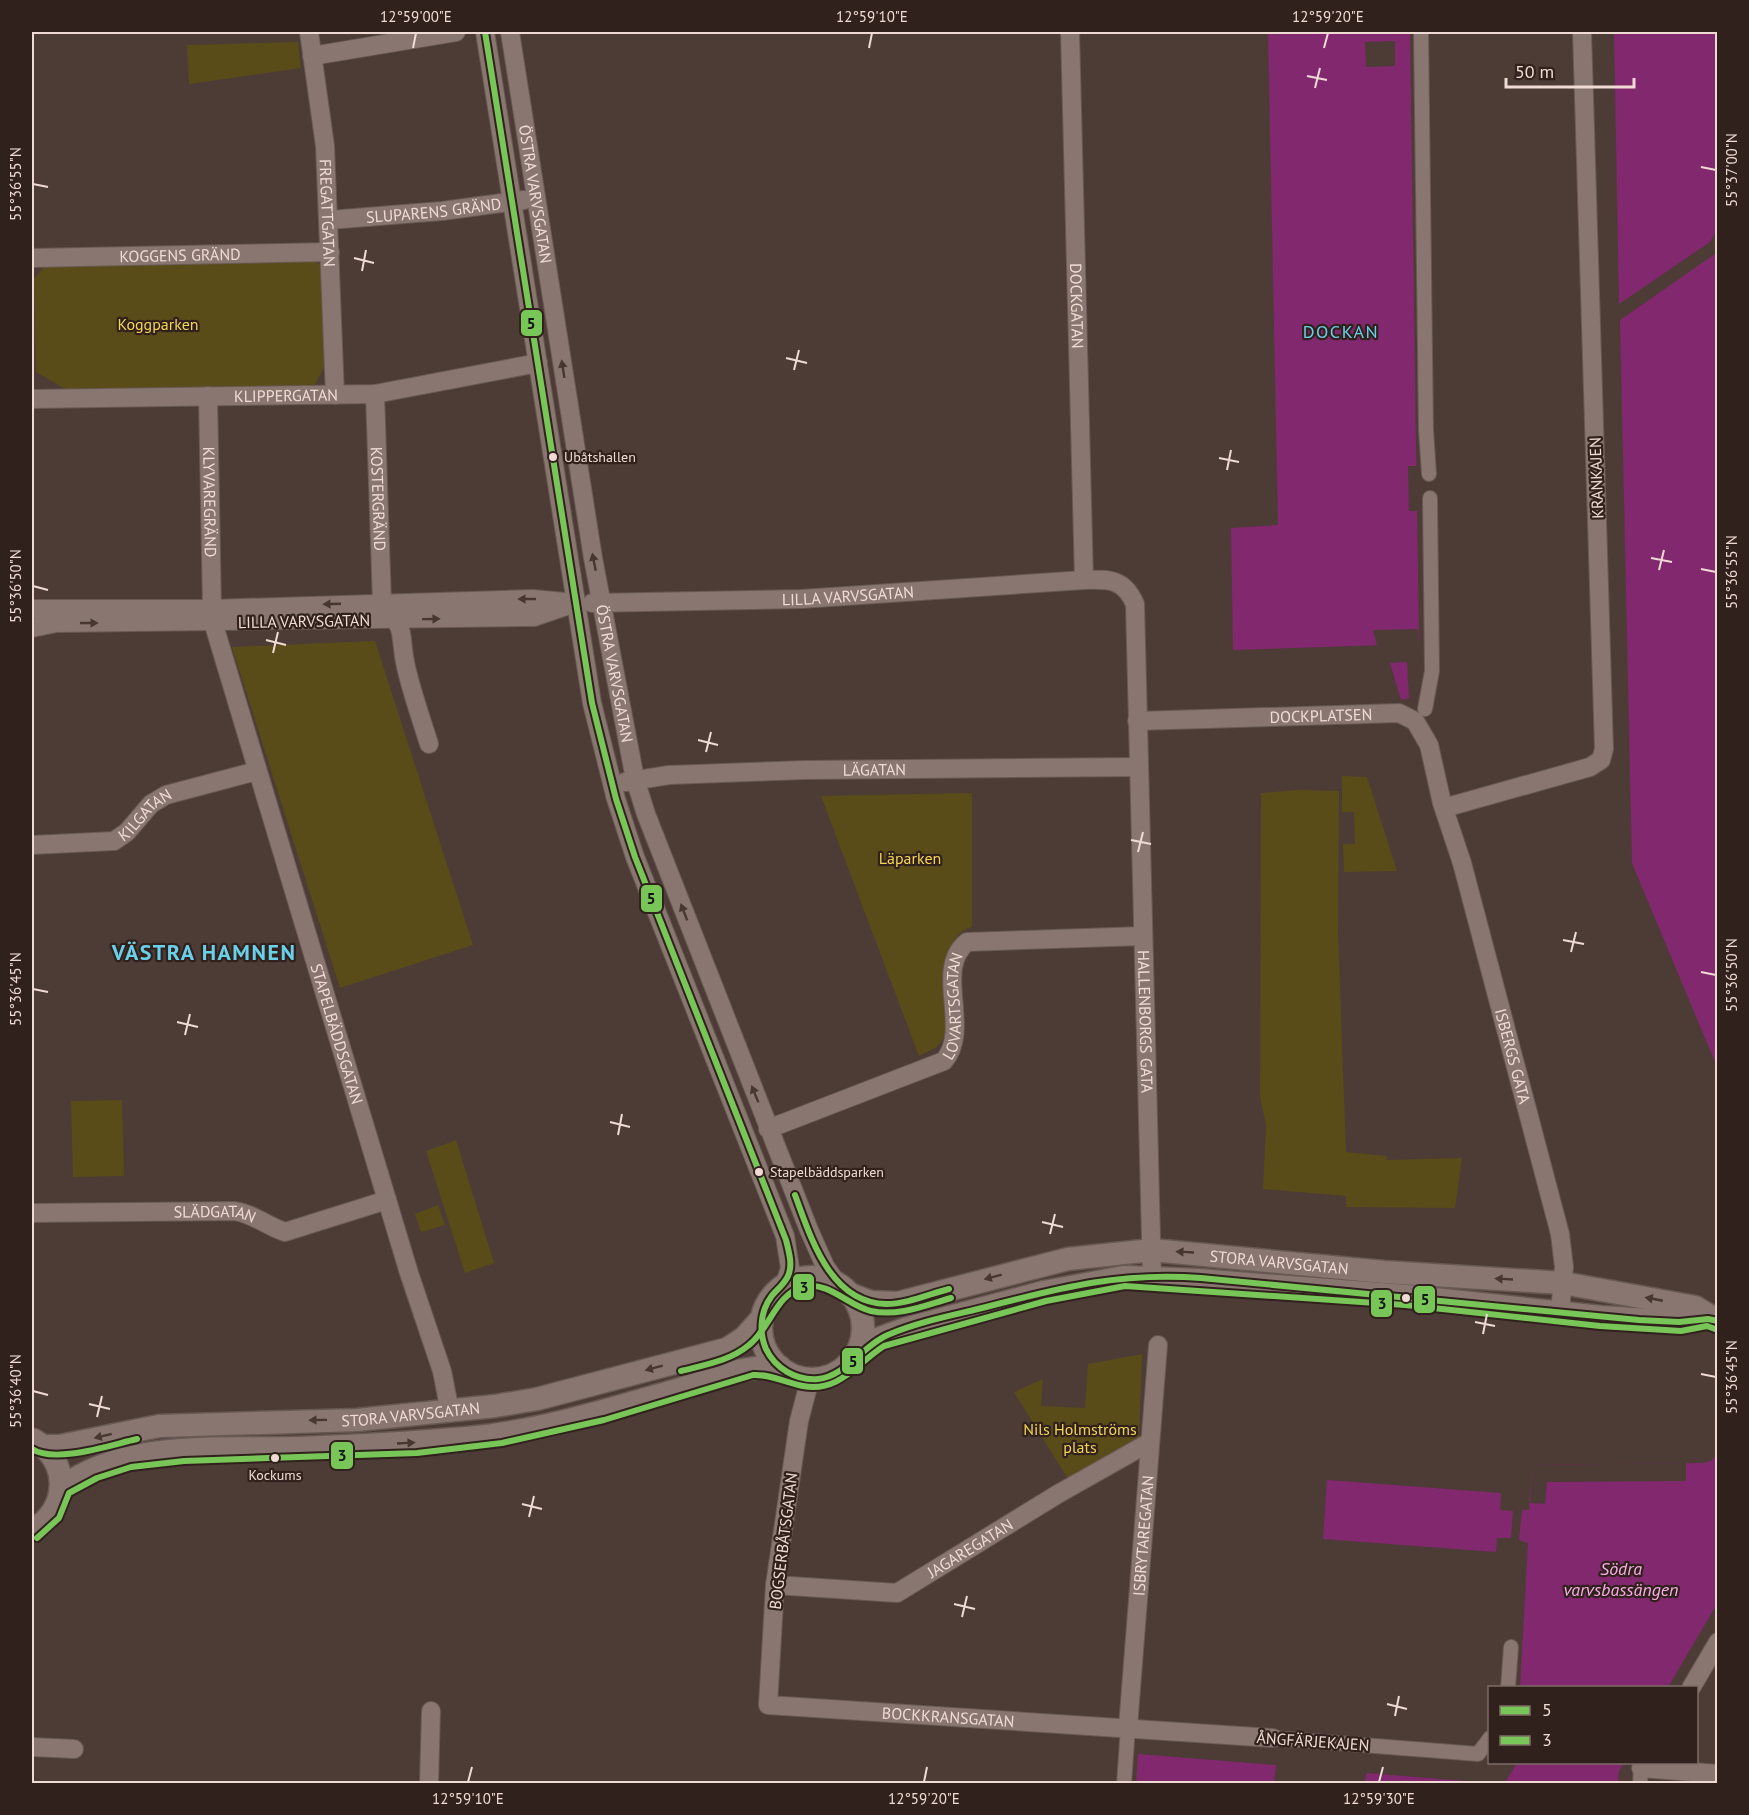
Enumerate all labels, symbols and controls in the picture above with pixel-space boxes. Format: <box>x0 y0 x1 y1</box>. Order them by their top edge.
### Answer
text: 12°59'00"E <box>380 7 452 26</box>
text: 12°59'10"E <box>836 7 908 26</box>
text: 12°59'20"E <box>1292 7 1364 26</box>
scale bar <box>1506 51 1634 89</box>
text: 50 m <box>1515 60 1554 83</box>
street label: ÖSTRA VARVSGATAN <box>515 123 556 265</box>
text: 55°37'00"N <box>1722 133 1741 207</box>
text: 55°36'55"N <box>6 147 25 221</box>
street label: FREGATTGATAN <box>316 159 340 267</box>
street label: SLUPARENS GRÄND <box>365 193 502 227</box>
street label: KOGGENS GRÄND <box>119 244 241 266</box>
street label: DOCKGATAN <box>1066 263 1088 349</box>
line badge: 5 <box>520 309 543 337</box>
text: 5 <box>526 313 536 333</box>
park label: Koggparken <box>117 314 199 334</box>
district label: DOCKAN <box>1303 320 1379 343</box>
one-way arrow <box>558 360 567 379</box>
street label: KLIPPERGATAN <box>234 385 338 406</box>
street label: KRANKAJEN <box>1585 437 1607 519</box>
street label: KLYVAREGRÄND <box>199 446 221 558</box>
street label: KOSTERGRÄND <box>367 447 390 551</box>
place label: Ubåtshallen <box>564 448 636 466</box>
marker: Ubåtshallen <box>547 451 559 463</box>
text: 55°36'55"N <box>1722 535 1741 609</box>
text: 55°36'50"N <box>6 549 25 623</box>
one-way arrow <box>589 552 598 571</box>
street label: LILLA VARVSGATAN <box>782 581 915 609</box>
one-way arrow <box>517 594 536 604</box>
one-way arrow <box>322 600 341 609</box>
street label: ÖSTRA VARVSGATAN <box>592 603 638 744</box>
street label: LILLA VARVSGATAN <box>238 610 370 632</box>
one-way arrow <box>422 614 441 624</box>
one-way arrow <box>80 618 99 628</box>
street label: DOCKPLATSEN <box>1269 704 1373 727</box>
street label: LÄGATAN <box>843 759 906 780</box>
street label: KILGATAN <box>114 784 175 845</box>
park label: Läparken <box>879 848 941 868</box>
line badge: 5 <box>640 884 663 913</box>
text: 5 <box>646 888 656 908</box>
one-way arrow <box>679 903 688 921</box>
district label: VÄSTRA HAMNEN <box>111 938 296 966</box>
text: 55°36'50"N <box>1722 938 1741 1012</box>
street label: LOVARTSGATAN <box>938 950 967 1063</box>
street label: HALLENBORGS GATA <box>1134 950 1157 1094</box>
text: 55°36'45"N <box>6 952 25 1026</box>
street label: STAPELBÄDDSGATAN <box>306 961 368 1106</box>
street label: ISBERGS GATA <box>1491 1006 1535 1106</box>
one-way arrow <box>750 1085 759 1103</box>
place label: Stapelbäddsparken <box>770 1163 884 1181</box>
marker: Stapelbäddsparken <box>753 1166 765 1178</box>
street label: SLÄDGATAN <box>174 1201 259 1227</box>
street label: STORA VARVSGATAN <box>1209 1246 1349 1279</box>
one-way arrow <box>1175 1247 1194 1256</box>
line badge: 3 <box>792 1273 815 1301</box>
one-way arrow <box>983 1273 1002 1283</box>
one-way arrow <box>1495 1275 1514 1284</box>
text: 3 <box>799 1277 809 1297</box>
line badge: 5 <box>1413 1285 1436 1314</box>
line badge: 3 <box>1370 1289 1393 1318</box>
text: 5 <box>1420 1289 1430 1309</box>
unlabelled marker <box>1400 1292 1412 1304</box>
text: 3 <box>1377 1293 1387 1313</box>
one-way arrow <box>1644 1294 1663 1303</box>
text: 55°36'45"N <box>1722 1340 1741 1414</box>
line badge: 5 <box>841 1347 864 1375</box>
text: 5 <box>848 1351 858 1371</box>
text: 55°36'40"N <box>6 1354 25 1428</box>
one-way arrow <box>645 1364 663 1374</box>
street label: STORA VARVSGATAN <box>341 1398 481 1430</box>
one-way arrow <box>308 1415 327 1425</box>
park label: Nils Holmströms plats <box>1023 1419 1137 1457</box>
one-way arrow <box>93 1432 112 1442</box>
one-way arrow <box>396 1439 415 1448</box>
line badge: 3 <box>330 1441 354 1470</box>
text: 3 <box>337 1445 347 1465</box>
marker: Kockums <box>269 1452 281 1464</box>
place label: Kockums <box>248 1466 302 1484</box>
street label: BOGSERBÅTSGATAN <box>765 1471 801 1611</box>
street label: ISBRYTAREGATAN <box>1128 1474 1158 1597</box>
street label: JAGAREGATAN <box>923 1514 1017 1583</box>
water label: Södra varvsbassängen <box>1563 1557 1679 1601</box>
legend <box>1488 1686 1698 1764</box>
text: 5 <box>1542 1698 1552 1721</box>
street label: BOCKKRANSGATAN <box>881 1702 1015 1731</box>
street label: ÅNGFÄRJEKAJEN <box>1256 1727 1370 1755</box>
text: 3 <box>1542 1728 1552 1751</box>
text: 12°59'10"E <box>432 1789 504 1808</box>
text: 12°59'20"E <box>888 1789 960 1808</box>
text: 12°59'30"E <box>1343 1789 1415 1808</box>

